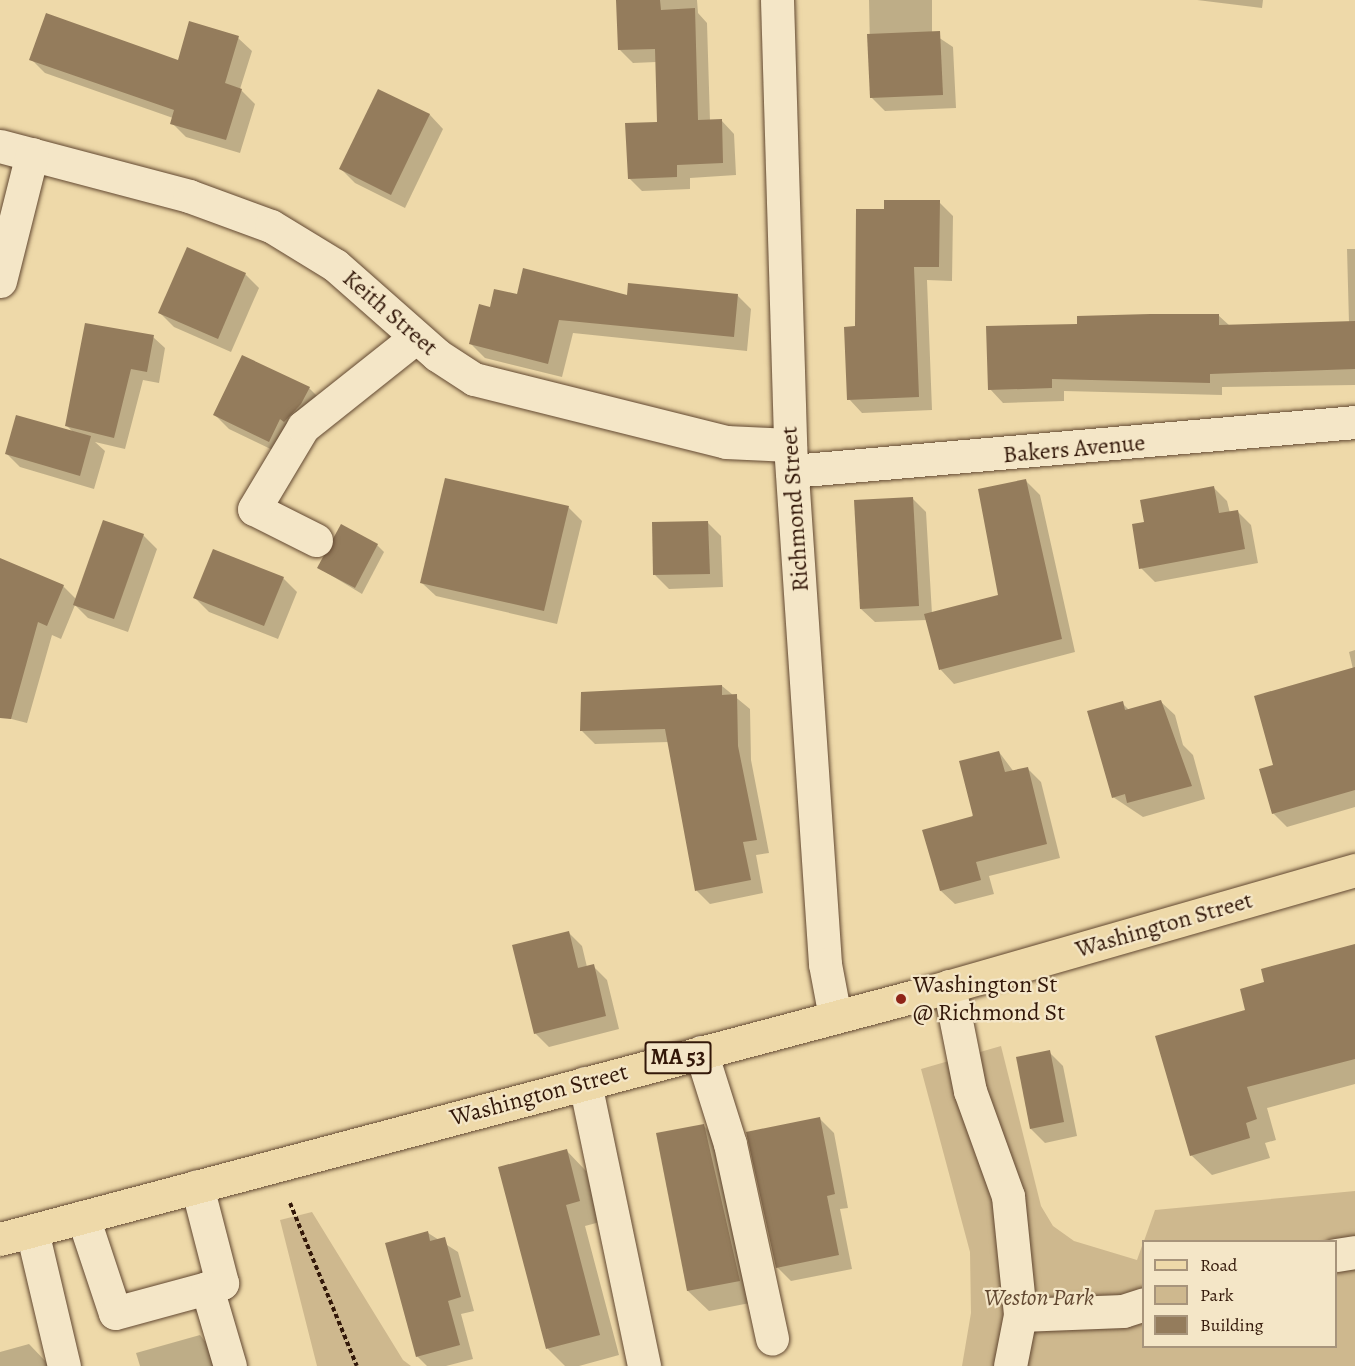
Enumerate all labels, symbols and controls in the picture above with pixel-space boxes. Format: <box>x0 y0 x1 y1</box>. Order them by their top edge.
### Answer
street label: Keith Street <box>337 264 443 362</box>
street label: Richmond Street <box>775 425 815 593</box>
street label: Bakers Avenue <box>1002 428 1146 470</box>
street label: Washington Street <box>1072 886 1256 964</box>
place label: Washington St @ Richmond St <box>913 971 1065 1027</box>
marker: Washington St @ Richmond St <box>894 992 908 1006</box>
road number: MA 53 <box>644 1039 712 1077</box>
street label: Washington Street <box>447 1057 631 1133</box>
legend <box>1142 1240 1337 1348</box>
text: Road <box>1200 1253 1237 1277</box>
text: Park <box>1200 1283 1234 1307</box>
park label: Weston Park <box>984 1284 1094 1312</box>
text: Building <box>1200 1313 1264 1337</box>

